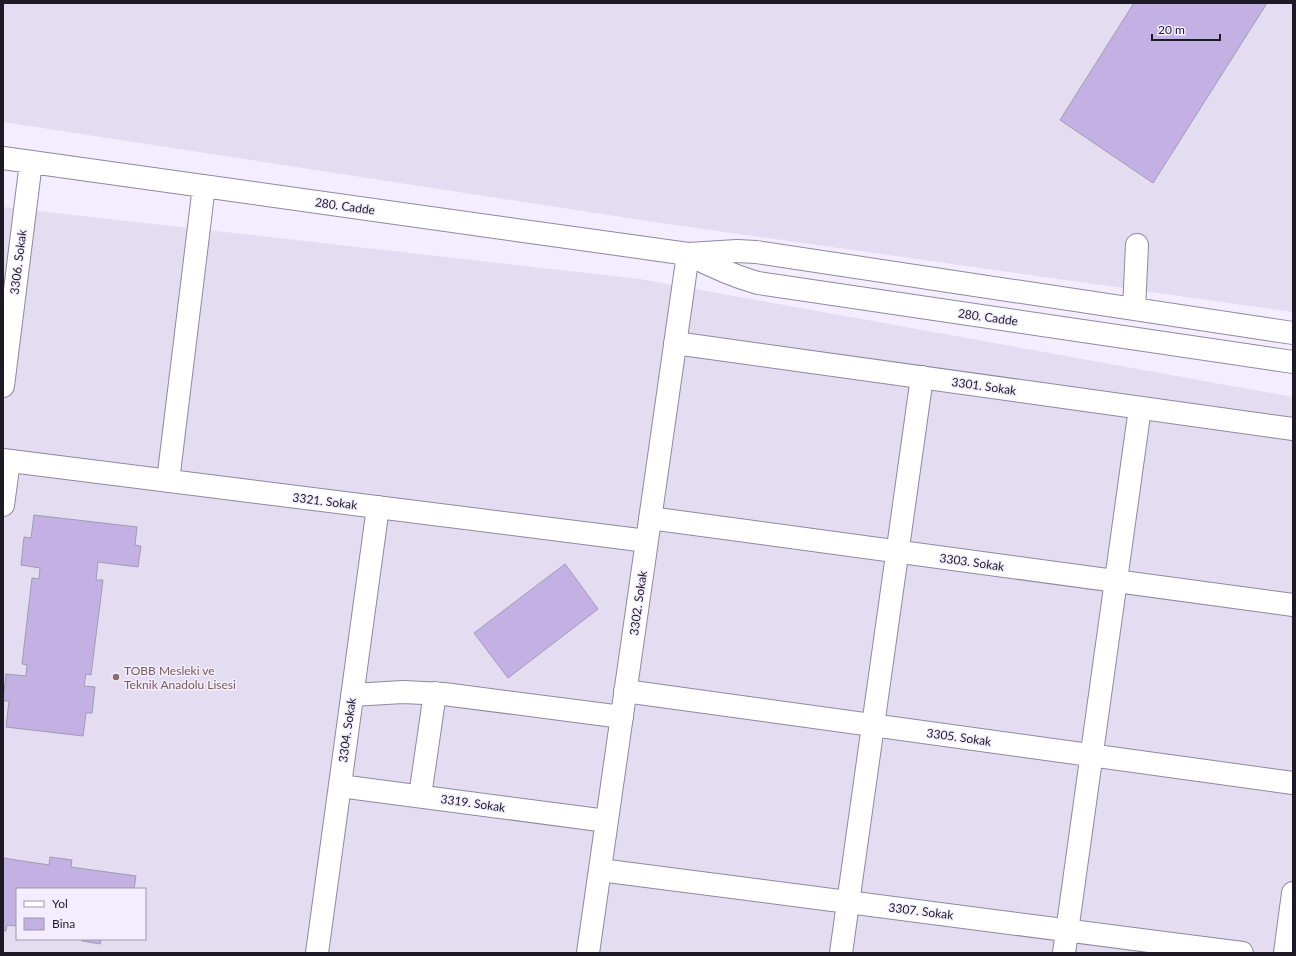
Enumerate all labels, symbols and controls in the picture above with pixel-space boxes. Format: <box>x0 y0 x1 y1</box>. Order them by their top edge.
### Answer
scale bar <box>1152 16 1220 42</box>
text: 20 m <box>1158 22 1185 37</box>
street label: 280. Cadde <box>314 194 376 218</box>
street label: 3306. Sokak <box>7 228 30 295</box>
street label: 280. Cadde <box>957 305 1019 329</box>
street label: 3301. Sokak <box>951 374 1018 398</box>
street label: 3321. Sokak <box>292 490 359 513</box>
street label: 3303. Sokak <box>939 550 1006 574</box>
street label: 3302. Sokak <box>626 569 650 636</box>
place label: TOBB Mesleki ve Teknik Anadolu Lisesi <box>124 663 236 692</box>
marker: TOBB Mesleki ve Teknik Anadolu Lisesi <box>111 672 121 682</box>
street label: 3304. Sokak <box>335 696 359 763</box>
street label: 3305. Sokak <box>926 725 993 749</box>
street label: 3319. Sokak <box>440 791 507 815</box>
legend <box>16 888 146 940</box>
text: Yol <box>52 896 68 911</box>
street label: 3307. Sokak <box>888 900 955 923</box>
text: Bina <box>52 916 75 931</box>

